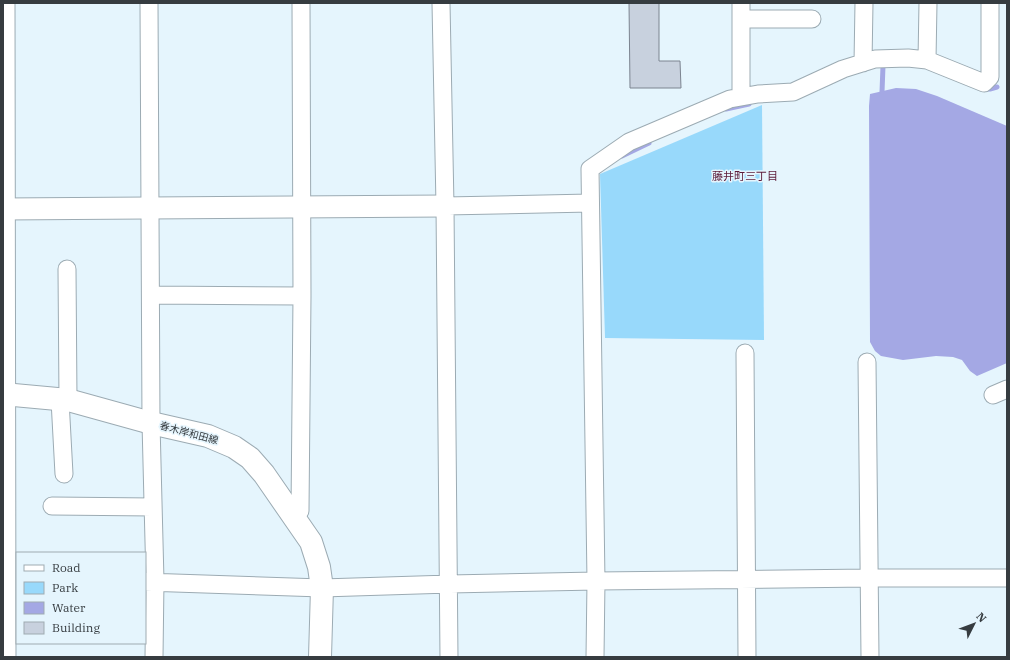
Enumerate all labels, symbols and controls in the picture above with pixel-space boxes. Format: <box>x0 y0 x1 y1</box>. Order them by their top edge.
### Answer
district label: 藤井町三丁目 <box>712 169 778 183</box>
street label: 春木岸和田線 <box>158 419 220 447</box>
legend <box>16 552 146 644</box>
text: Road <box>52 560 81 575</box>
text: Park <box>52 580 78 595</box>
text: Water <box>52 600 86 615</box>
north arrow <box>954 604 994 644</box>
text: N <box>973 609 990 625</box>
text: Building <box>52 620 100 635</box>

